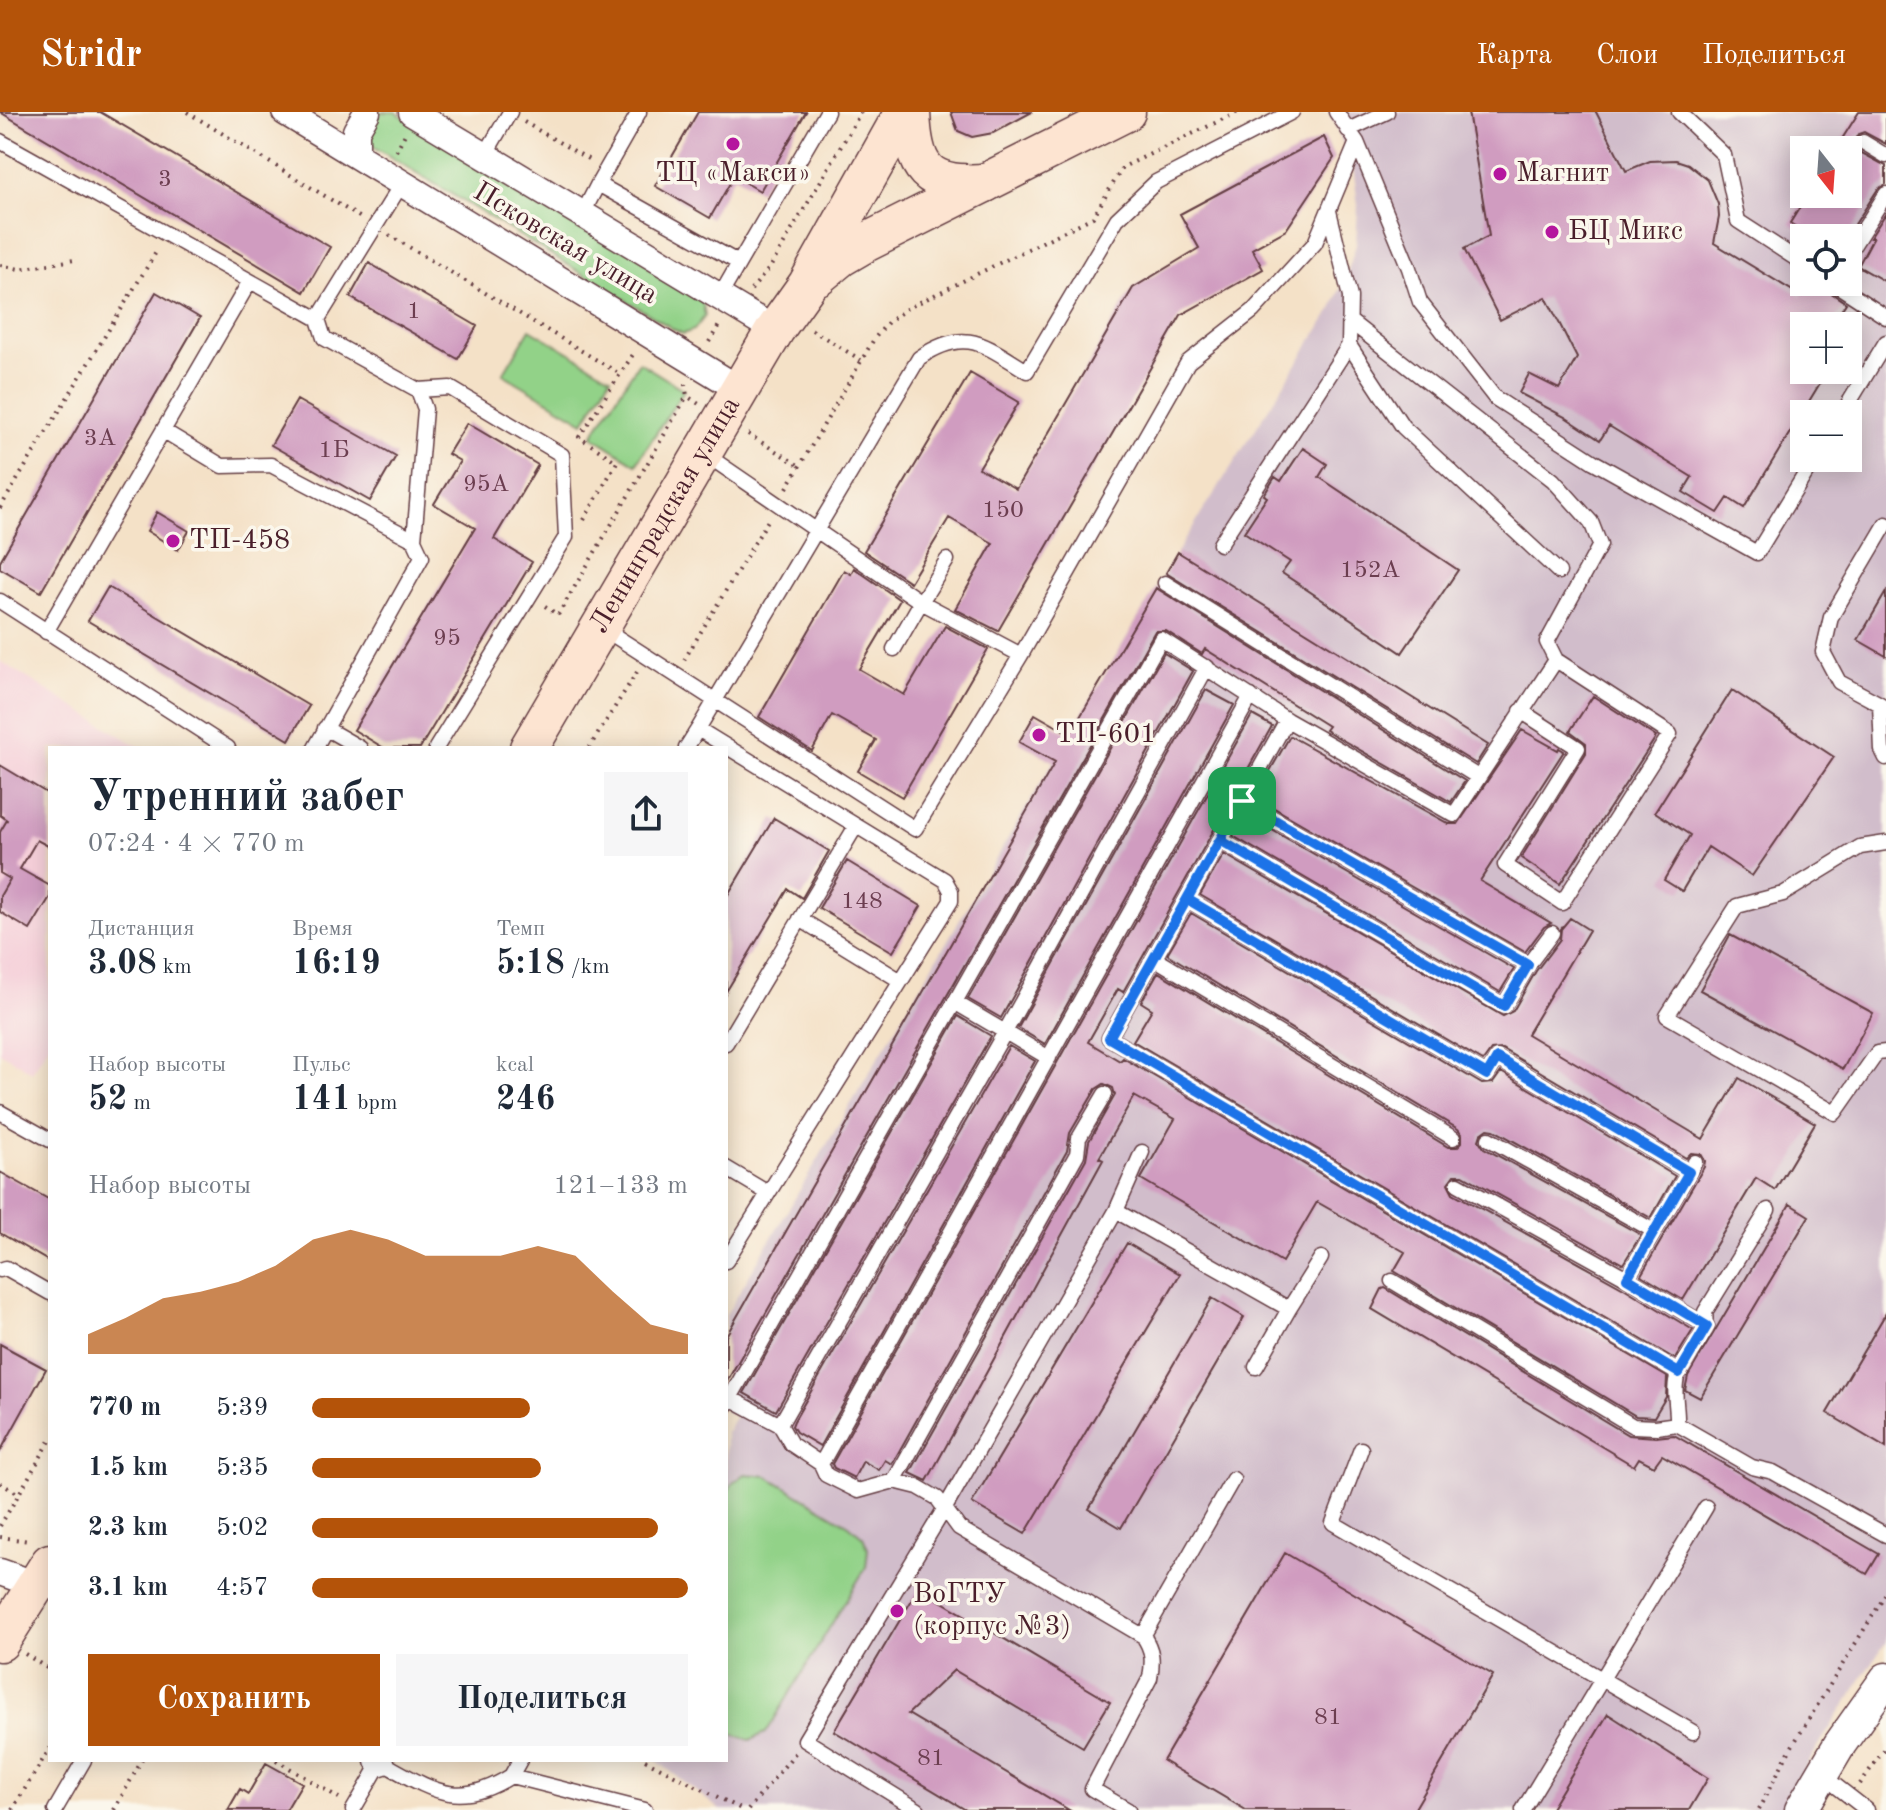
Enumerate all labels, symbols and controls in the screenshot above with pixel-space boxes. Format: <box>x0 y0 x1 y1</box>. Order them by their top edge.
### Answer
text: Stridr <box>40 37 142 75</box>
text: Карта <box>1476 42 1552 70</box>
text: Слои <box>1596 42 1658 70</box>
text: Поделиться <box>1702 42 1846 70</box>
marker: ТЦ «Макси» <box>724 135 742 153</box>
north arrow <box>1790 136 1862 208</box>
map controls <box>1790 136 1862 472</box>
place label: ТЦ «Макси» <box>655 160 811 188</box>
place label: Магнит <box>1516 160 1609 188</box>
marker: Магнит <box>1491 165 1509 183</box>
house number: 3 <box>158 168 172 192</box>
street label: Псковская улица <box>468 178 662 310</box>
place label: БЦ Микс <box>1568 218 1683 246</box>
marker: БЦ Микс <box>1543 223 1561 241</box>
button: locate <box>1790 224 1862 296</box>
house number: 1 <box>407 300 421 324</box>
button: + <box>1790 312 1862 384</box>
street label: Ленинградская улица <box>586 392 746 638</box>
button: − <box>1790 400 1862 472</box>
house number: 3А <box>84 427 116 451</box>
house number: 1Б <box>319 439 349 463</box>
house number: 95А <box>463 473 509 497</box>
house number: 150 <box>982 499 1024 523</box>
place label: ТП-458 <box>189 527 290 555</box>
marker: ТП-458 <box>164 532 182 550</box>
house number: 152А <box>1340 559 1400 583</box>
house number: 95 <box>433 627 461 651</box>
place label: ТП-601 <box>1055 721 1156 749</box>
marker: ТП-601 <box>1030 726 1048 744</box>
pin <box>1208 767 1276 835</box>
button: share <box>604 772 688 856</box>
text: Утренний забег <box>88 776 404 820</box>
icon: arrive <box>1220 779 1264 823</box>
text: 07:24 · 4 × 770 m <box>88 831 305 857</box>
house number: 148 <box>841 890 883 914</box>
text: Дистанция <box>88 918 194 940</box>
text: Время <box>292 918 353 940</box>
text: Темп <box>496 918 545 940</box>
text: 3.08 <box>88 947 157 981</box>
text: 16:19 <box>292 947 380 981</box>
text: 5:18 <box>496 947 565 981</box>
text: km <box>157 956 192 978</box>
text: /km <box>565 956 610 978</box>
text: Набор высоты <box>88 1054 226 1076</box>
text: Пульс <box>292 1054 351 1076</box>
text: kcal <box>496 1054 534 1076</box>
text: 52 <box>88 1083 127 1117</box>
text: 141 <box>292 1083 351 1117</box>
text: 246 <box>496 1083 555 1117</box>
text: m <box>127 1092 151 1114</box>
text: bpm <box>351 1092 397 1114</box>
text: Набор высоты <box>88 1173 251 1199</box>
text: 121–133 m <box>553 1173 688 1199</box>
text: 770 m <box>88 1395 161 1421</box>
text: 5:39 <box>216 1395 269 1421</box>
text: 1.5 km <box>88 1455 168 1481</box>
text: 5:35 <box>216 1455 269 1481</box>
text: 2.3 km <box>88 1515 168 1541</box>
text: 5:02 <box>216 1515 269 1541</box>
text: 3.1 km <box>88 1575 168 1601</box>
text: 4:57 <box>216 1575 269 1601</box>
place label: ВоГТУ (корпус №3) <box>913 1581 1071 1641</box>
marker: ВоГТУ (корпус №3) <box>888 1602 906 1620</box>
button: Сохранить <box>88 1654 380 1746</box>
button: Поделиться <box>396 1654 688 1746</box>
house number: 81 <box>1314 1706 1342 1730</box>
house number: 81 <box>917 1747 945 1771</box>

